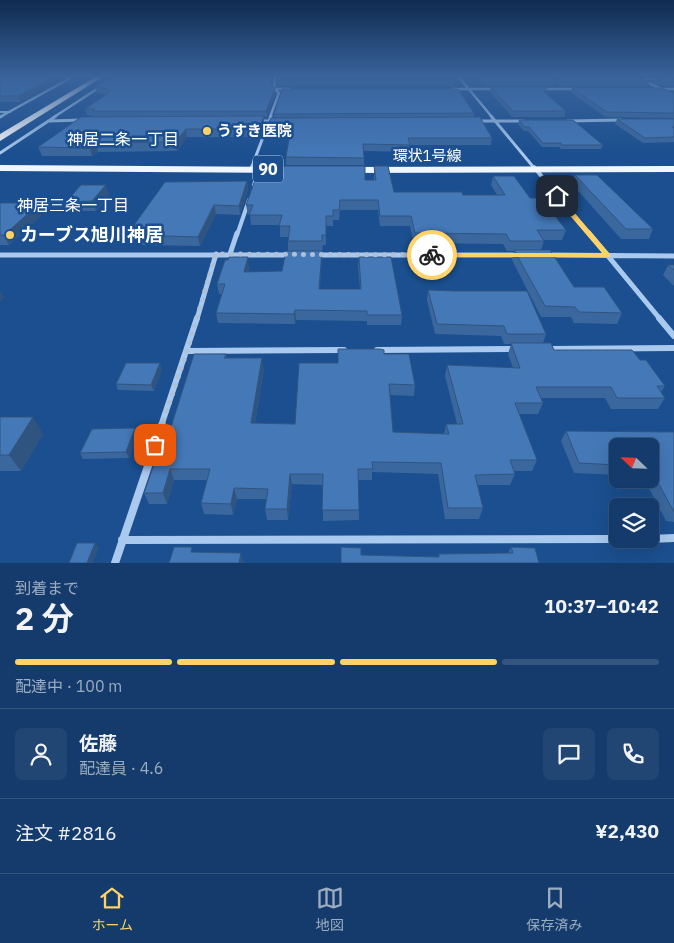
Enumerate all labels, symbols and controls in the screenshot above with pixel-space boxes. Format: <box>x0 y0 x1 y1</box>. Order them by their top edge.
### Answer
place label: うすき医院 <box>217 121 292 140</box>
marker: うすき医院 <box>201 125 213 137</box>
district label: 神居二条一丁目 <box>67 129 179 149</box>
street label: 環状1号線 <box>392 146 462 165</box>
road number: 90 <box>253 156 283 182</box>
pin <box>536 175 578 217</box>
icon: home <box>543 182 571 210</box>
district label: 神居三条一丁目 <box>17 195 129 215</box>
place label: カーブス旭川神居 <box>20 223 163 246</box>
marker: カーブス旭川神居 <box>4 229 16 241</box>
courier <box>407 230 457 280</box>
icon: bike <box>418 241 446 269</box>
pin <box>134 424 176 466</box>
icon: bag <box>141 431 169 459</box>
north arrow <box>609 438 659 488</box>
map controls <box>609 438 659 548</box>
button: layers <box>609 498 659 548</box>
text: 到着まで <box>15 578 79 598</box>
text: 10:37–10:42 <box>544 594 659 618</box>
text: 2 分 <box>15 597 74 639</box>
text: 配達中 · 100 m <box>15 676 122 696</box>
button: person <box>15 728 67 780</box>
button: chat <box>543 728 595 780</box>
button: phone <box>607 728 659 780</box>
text: 佐藤 <box>79 731 117 755</box>
text: 配達員 · 4.6 <box>79 758 163 778</box>
text: ¥2,430 <box>595 819 659 843</box>
text: 注文 #2816 <box>15 821 117 845</box>
tab: ホーム <box>91 884 133 934</box>
tab: 地図 <box>316 884 344 934</box>
tab: 保存済み <box>527 884 583 934</box>

